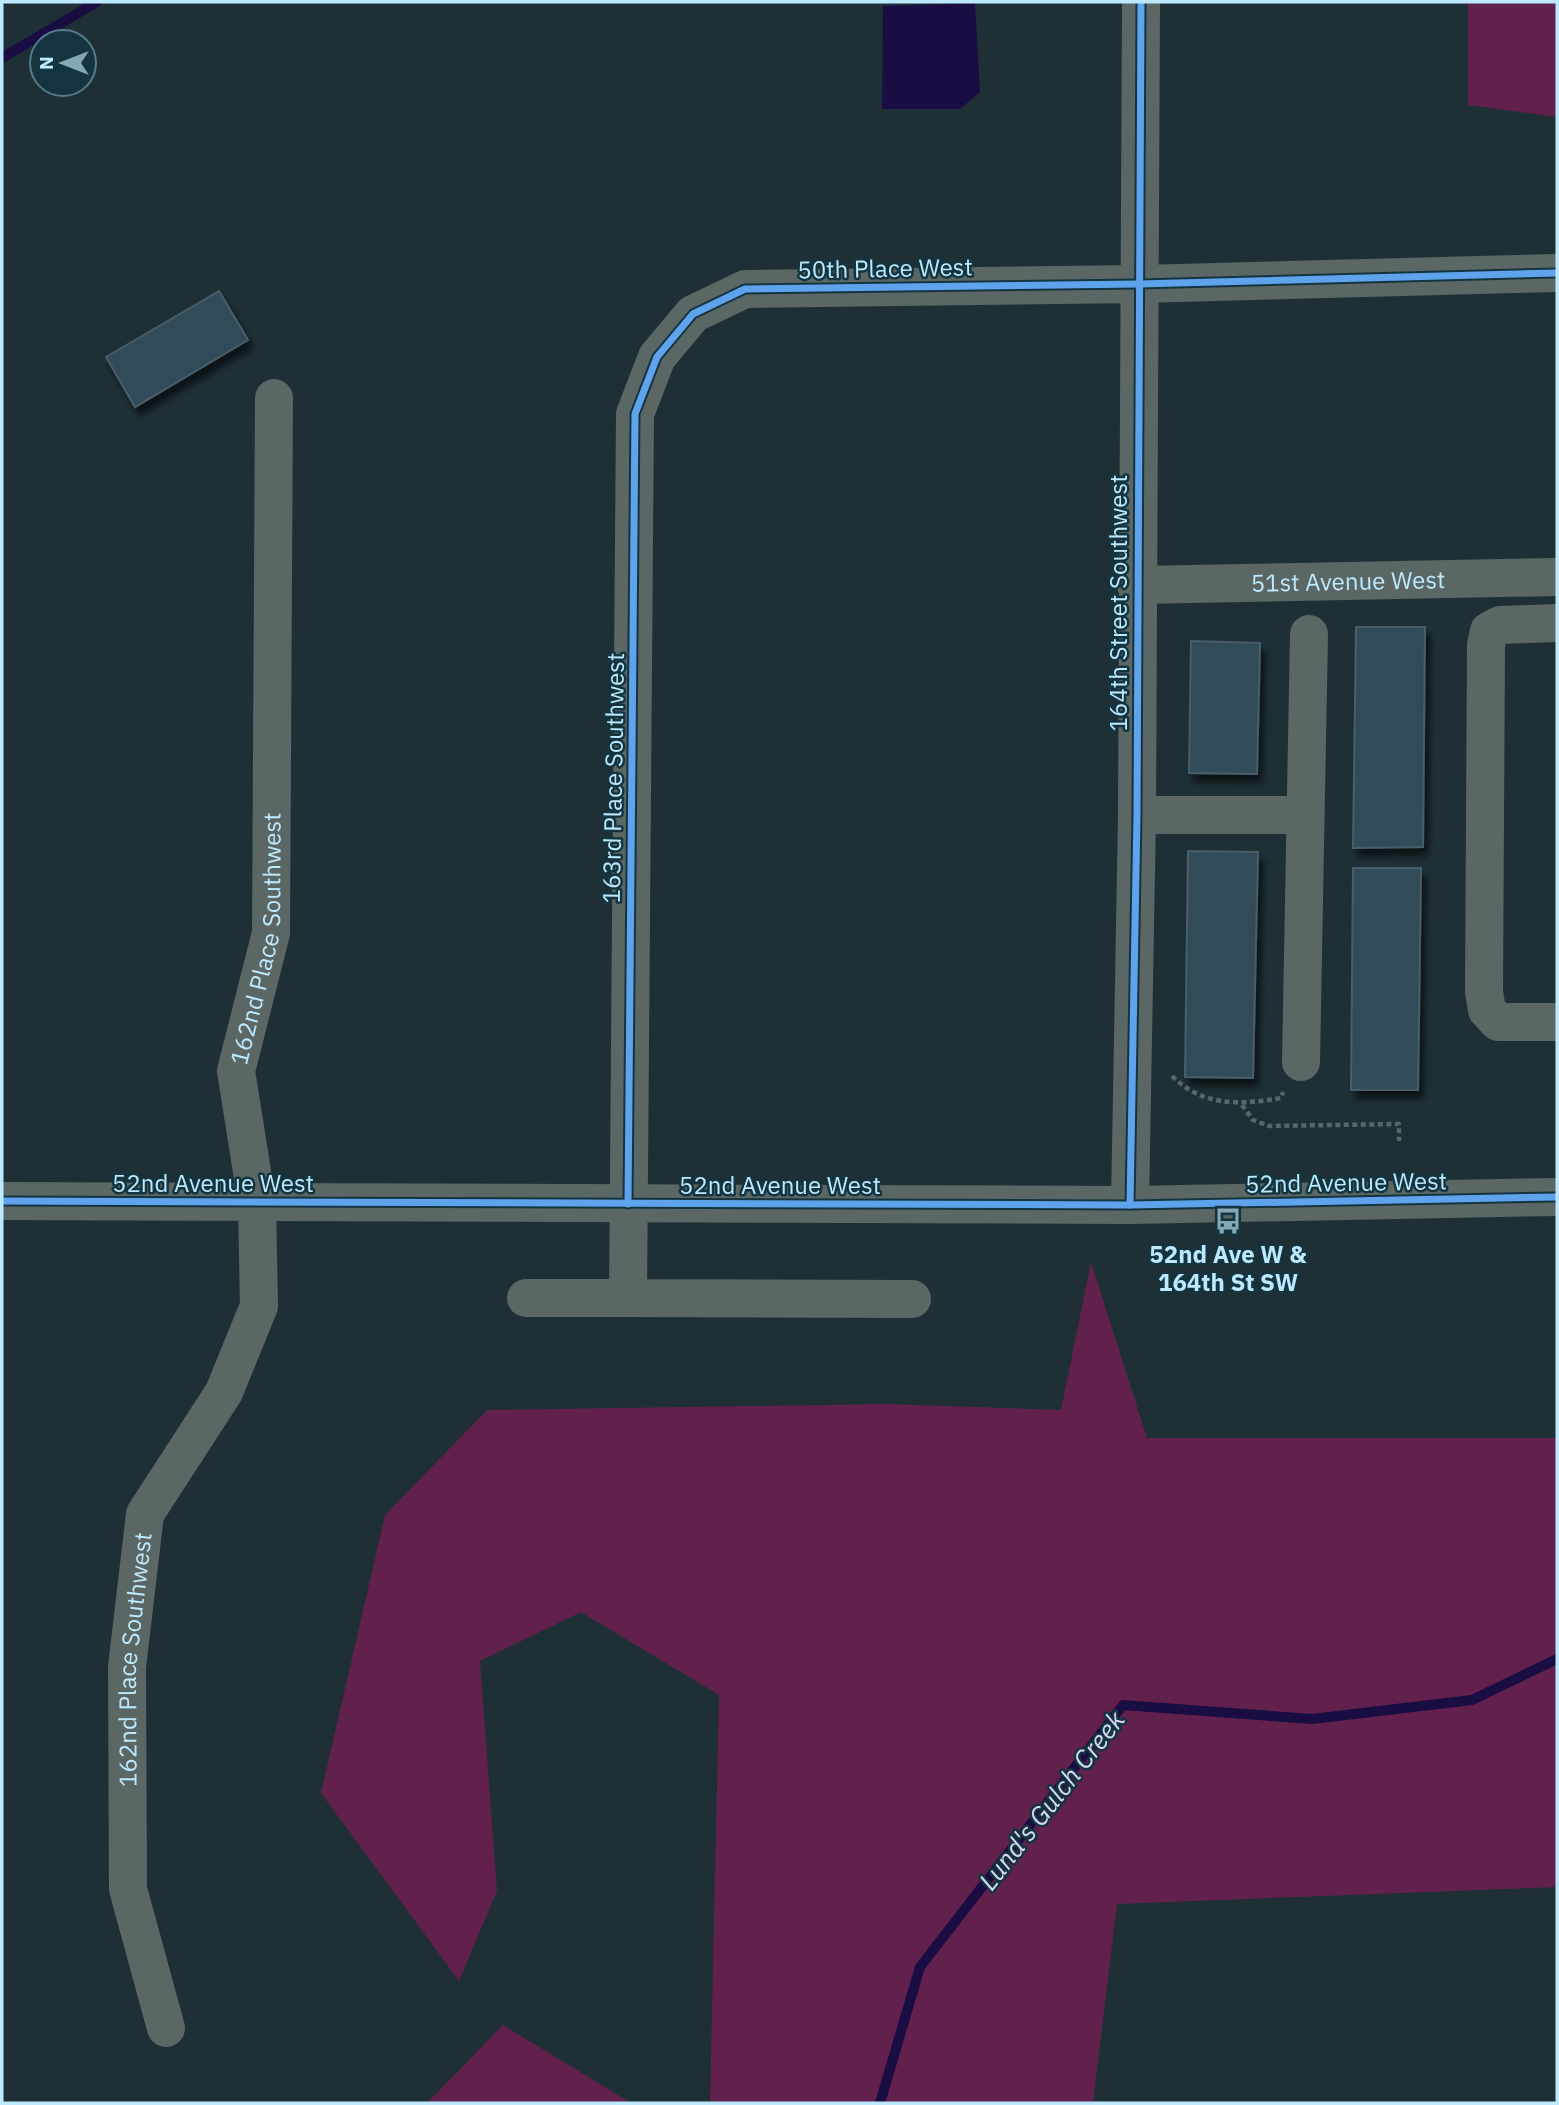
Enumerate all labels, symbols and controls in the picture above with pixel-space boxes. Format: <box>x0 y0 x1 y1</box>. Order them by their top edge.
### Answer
north arrow <box>28 28 98 98</box>
text: N <box>34 56 58 70</box>
street label: 50th Place West <box>797 250 973 286</box>
street label: 164th Street Southwest <box>1102 475 1134 731</box>
street label: 51st Avenue West <box>1250 563 1445 599</box>
street label: 163rd Place Southwest <box>595 652 631 904</box>
street label: 162nd Place Southwest <box>222 813 288 1068</box>
street label: 52nd Avenue West <box>1245 1164 1447 1200</box>
street label: 52nd Avenue West <box>112 1167 314 1199</box>
street label: 52nd Avenue West <box>679 1169 881 1201</box>
bus stop icon: 52nd Ave W & 164th St SW <box>1213 1206 1243 1236</box>
place label: 52nd Ave W & 164th St SW <box>1149 1238 1307 1298</box>
street label: 162nd Place Southwest <box>111 1530 159 1787</box>
water label: Lund's Gulch Creek <box>970 1703 1132 1897</box>

